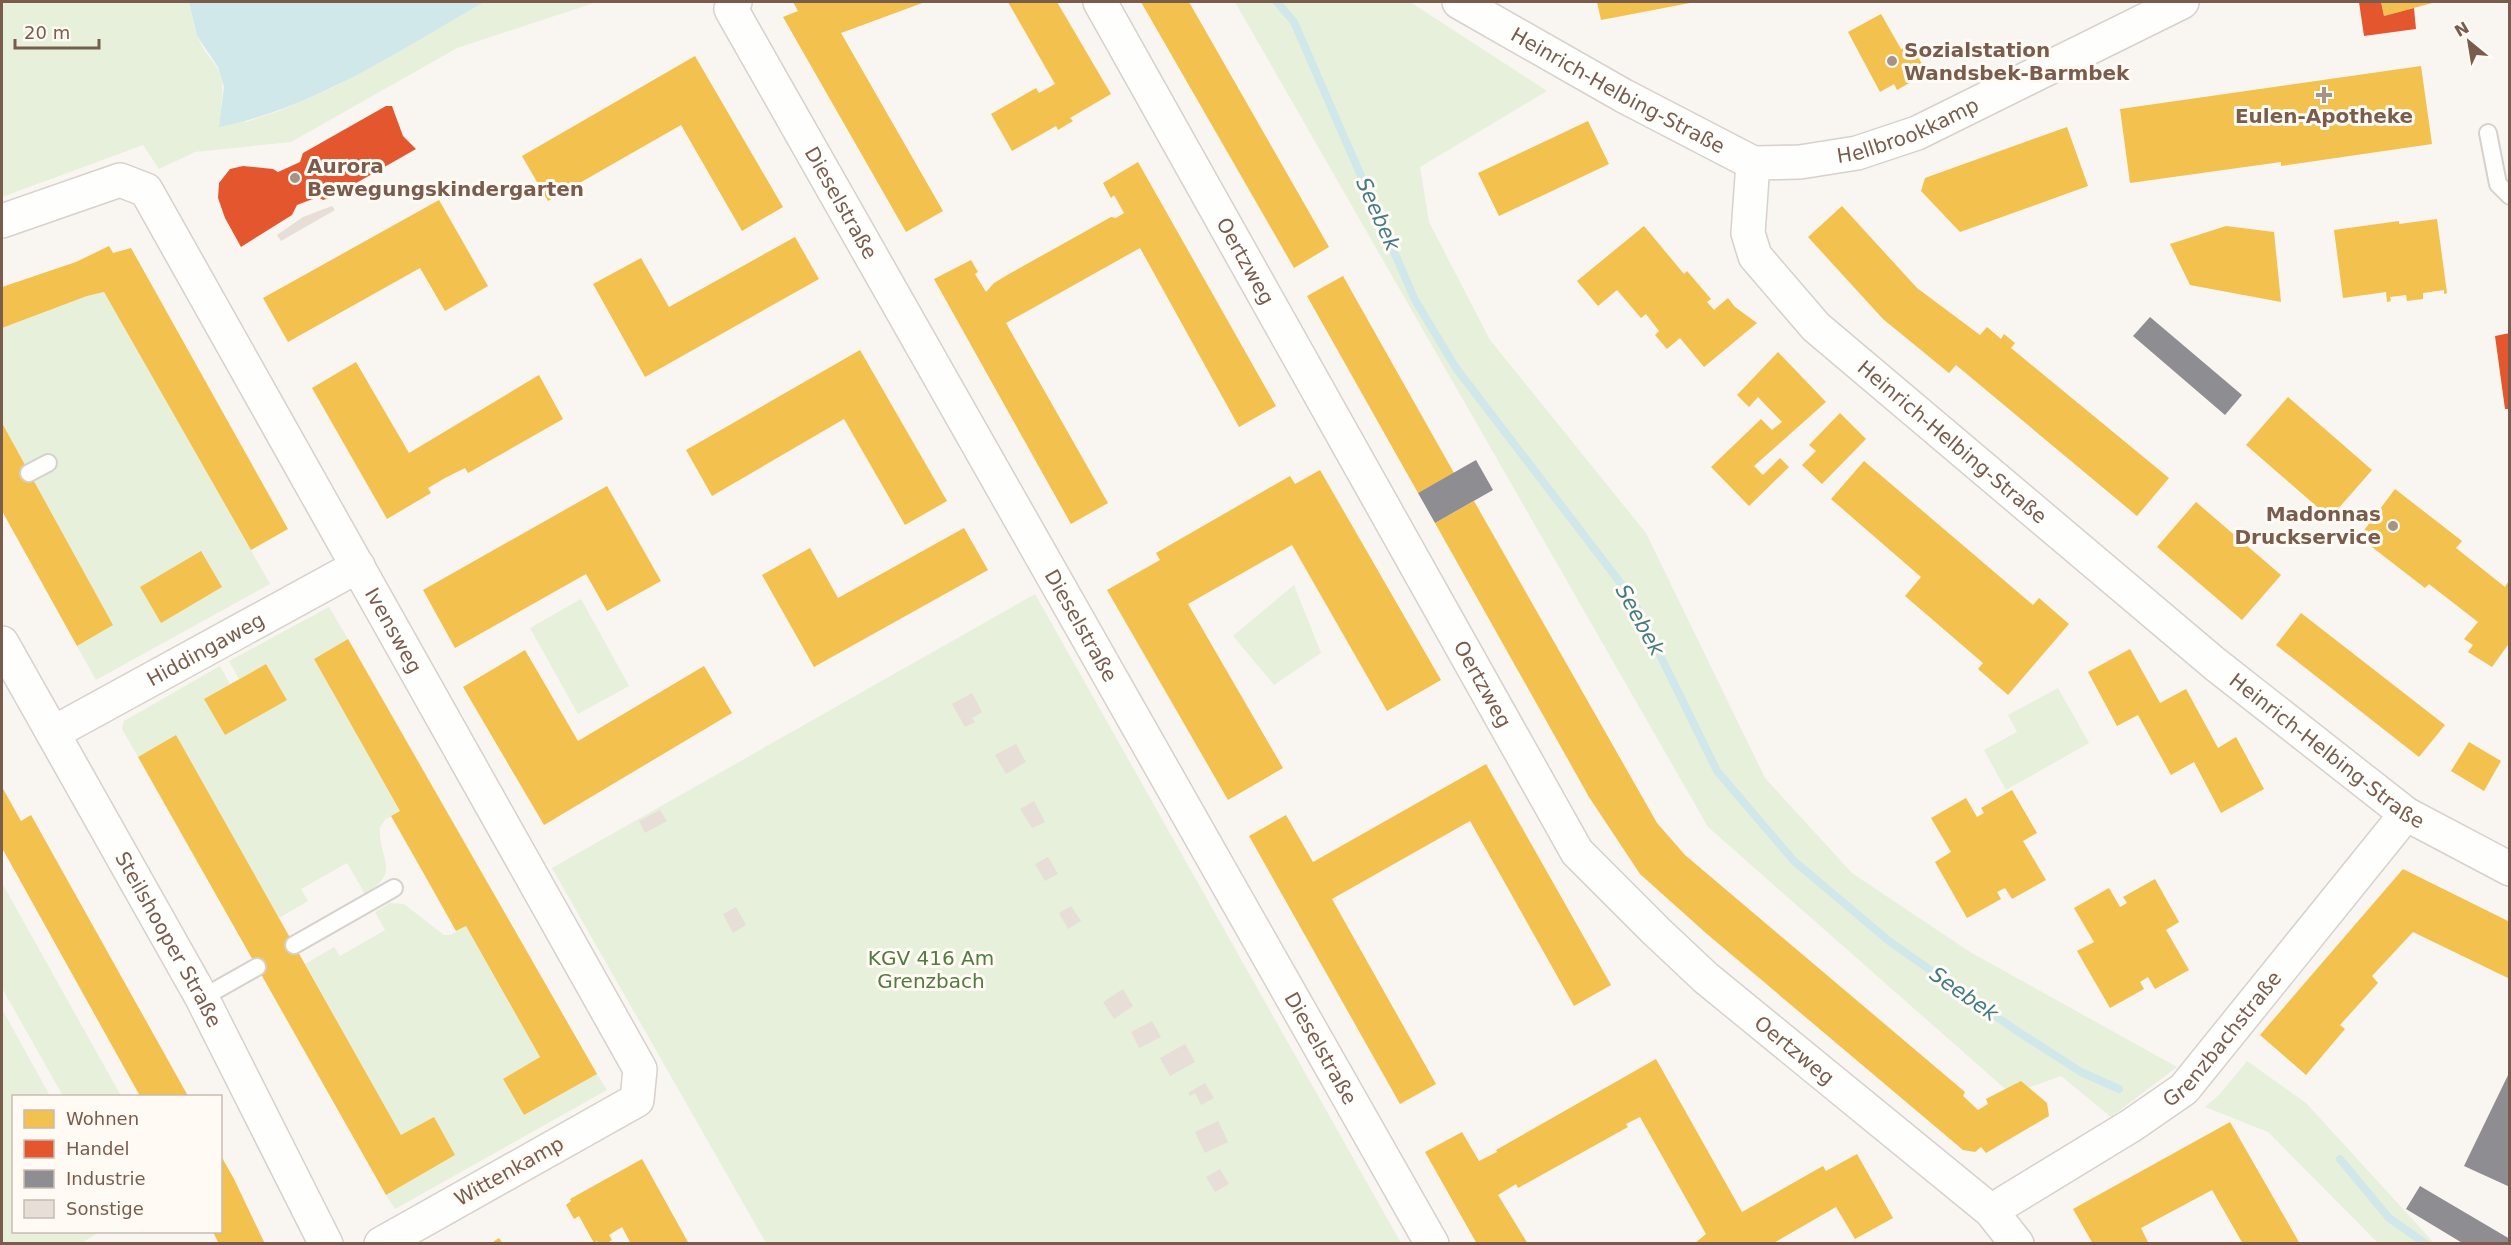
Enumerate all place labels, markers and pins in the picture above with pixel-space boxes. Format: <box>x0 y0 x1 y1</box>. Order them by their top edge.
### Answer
place label: Sozialstation Wandsbek-Barmbek <box>1904 38 2130 85</box>
marker: Sozialstation Wandsbek-Barmbek <box>1885 54 1899 68</box>
marker: Eulen-Apotheke <box>2317 88 2331 102</box>
place label: Eulen-Apotheke <box>2235 104 2413 128</box>
place label: Aurora Bewegungskindergarten <box>307 154 584 201</box>
marker: Aurora Bewegungskindergarten <box>288 171 302 185</box>
place label: Madonnas Druckservice <box>2234 502 2381 549</box>
marker: Madonnas Druckservice <box>2386 519 2400 533</box>

